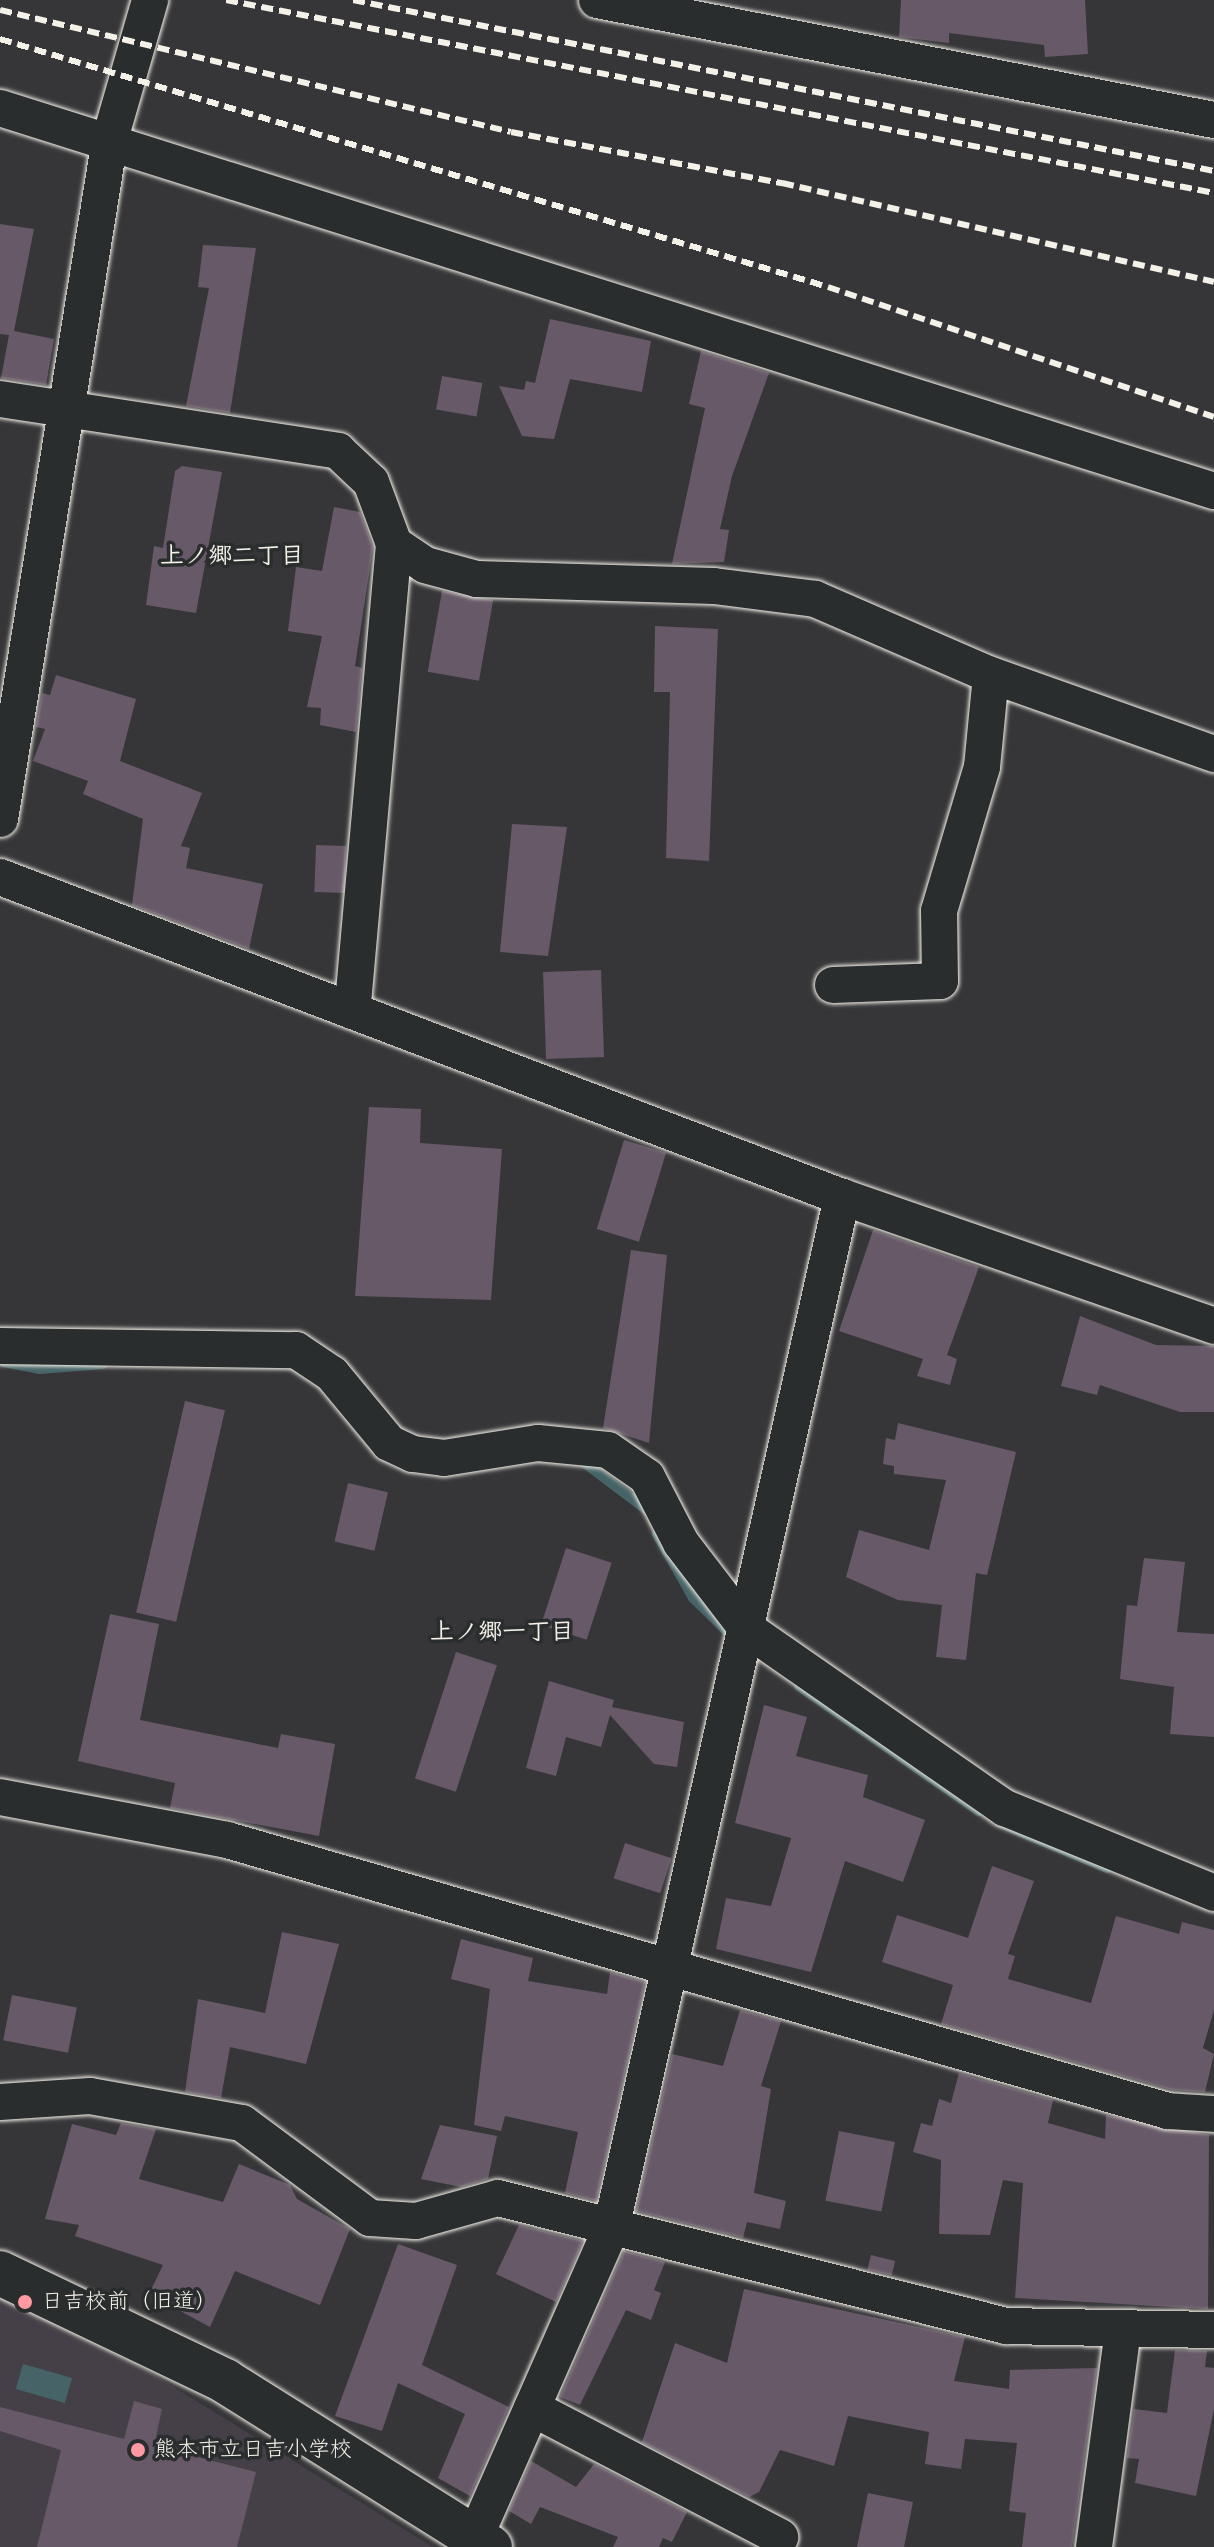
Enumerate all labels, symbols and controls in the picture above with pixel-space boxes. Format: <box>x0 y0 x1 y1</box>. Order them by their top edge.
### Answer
district label: 上ノ郷二丁目 <box>160 542 304 570</box>
district label: 上ノ郷一丁目 <box>430 1618 574 1646</box>
place label: 日吉校前（旧道） <box>41 2289 217 2315</box>
marker: 日吉校前（旧道） <box>16 2293 34 2311</box>
place label: 熊本市立日吉小学校 <box>154 2437 352 2463</box>
marker: 熊本市立日吉小学校 <box>129 2441 147 2459</box>

